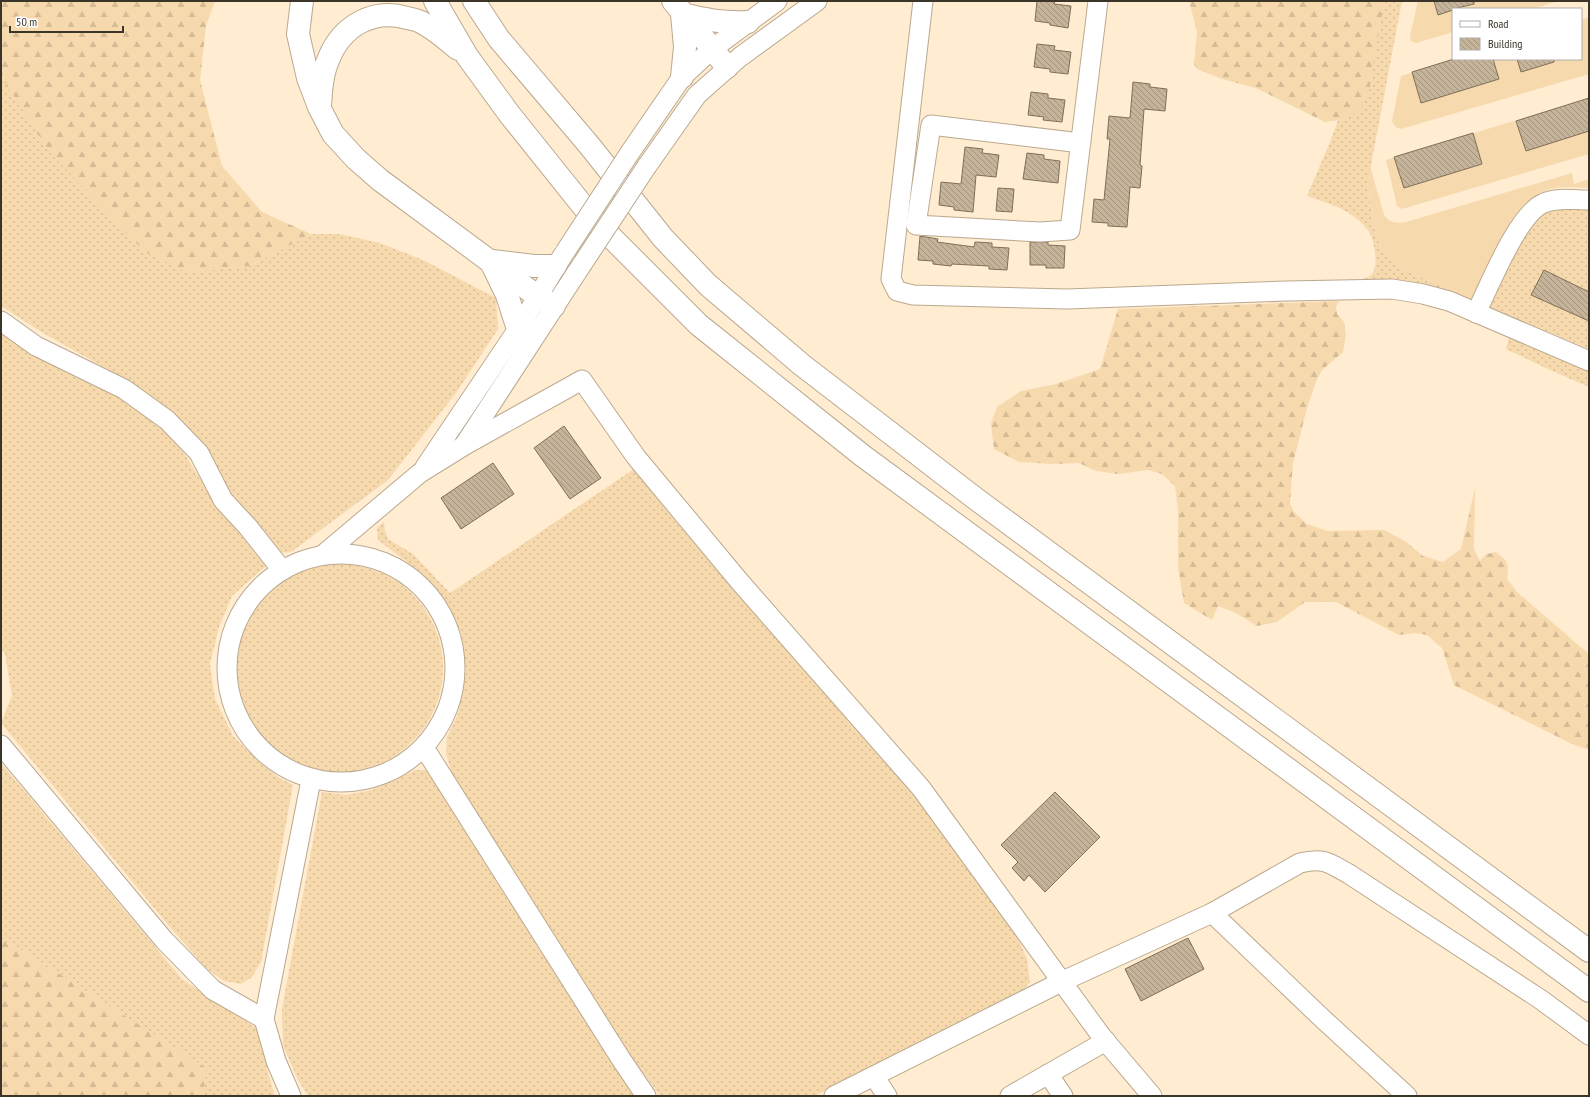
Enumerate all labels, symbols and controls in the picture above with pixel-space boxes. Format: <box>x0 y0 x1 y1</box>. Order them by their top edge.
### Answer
scale bar <box>10 8 123 34</box>
legend <box>1452 8 1582 60</box>
text: 50 m <box>16 14 37 29</box>
text: Road <box>1488 16 1508 31</box>
text: Building <box>1488 36 1523 51</box>

